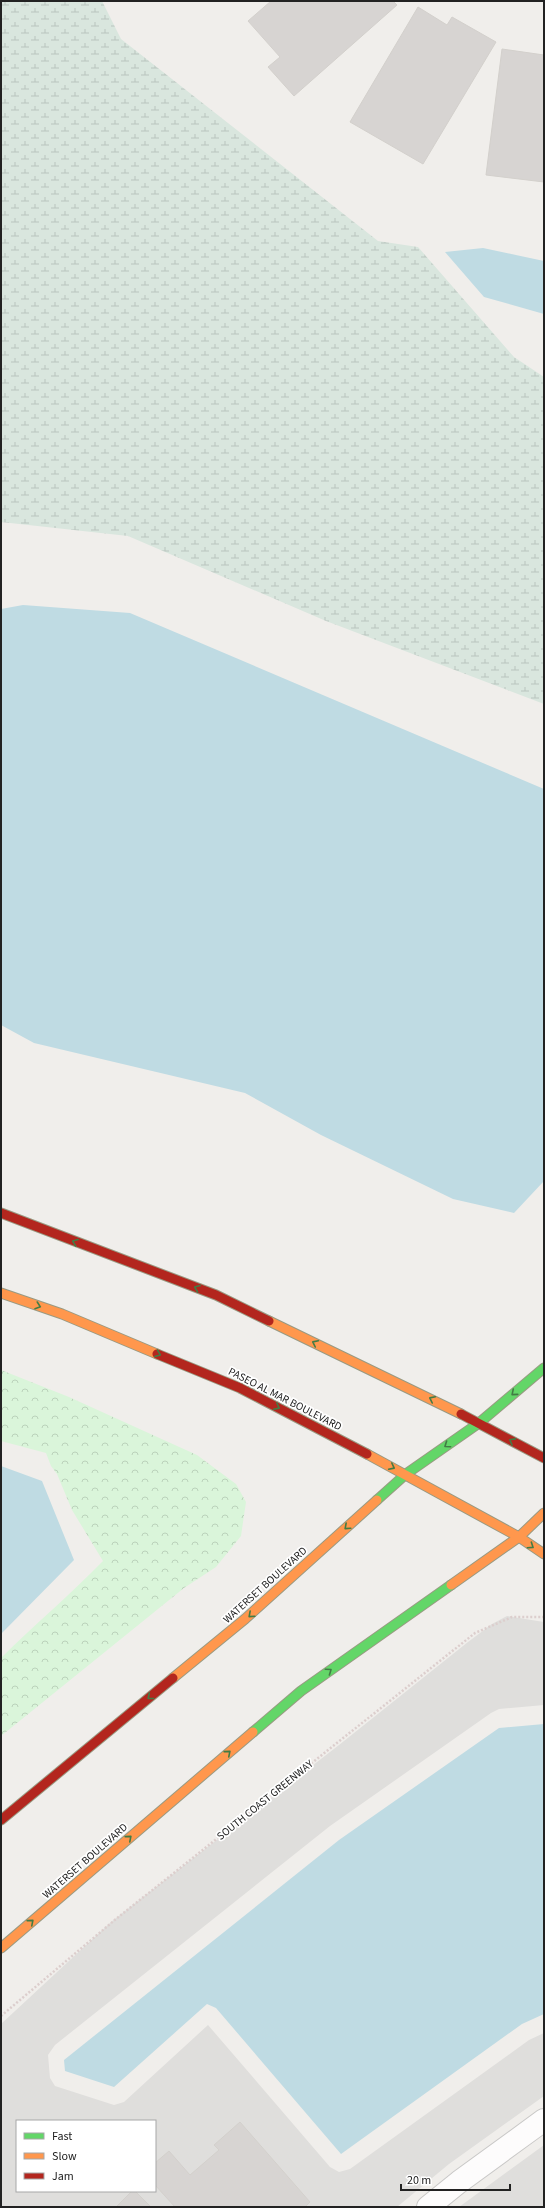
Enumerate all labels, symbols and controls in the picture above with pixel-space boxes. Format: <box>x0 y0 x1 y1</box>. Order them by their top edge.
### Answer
one-way arrow <box>72 1238 79 1246</box>
one-way arrow <box>193 1284 200 1292</box>
one-way arrow <box>34 1301 41 1310</box>
one-way arrow <box>311 1340 319 1348</box>
one-way arrow <box>155 1350 162 1358</box>
street label: PASEO AL MAR BOULEVARD <box>226 1364 344 1434</box>
one-way arrow <box>512 1389 519 1396</box>
one-way arrow <box>428 1397 436 1404</box>
one-way arrow <box>273 1402 280 1410</box>
one-way arrow <box>508 1438 516 1445</box>
one-way arrow <box>445 1440 452 1447</box>
one-way arrow <box>388 1462 396 1470</box>
one-way arrow <box>344 1523 352 1530</box>
one-way arrow <box>527 1541 534 1549</box>
street label: WATERSET BOULEVARD <box>220 1543 310 1627</box>
one-way arrow <box>248 1610 255 1617</box>
one-way arrow <box>325 1668 332 1676</box>
one-way arrow <box>148 1693 155 1700</box>
one-way arrow <box>224 1751 231 1758</box>
street label: SOUTH COAST GREENWAY <box>214 1756 317 1844</box>
street label: WATERSET BOULEVARD <box>39 1820 131 1902</box>
one-way arrow <box>125 1836 132 1843</box>
one-way arrow <box>26 1920 33 1927</box>
legend <box>16 2120 156 2192</box>
text: Fast <box>52 2128 72 2145</box>
text: Slow <box>52 2148 77 2165</box>
scale bar <box>401 2166 510 2192</box>
text: Jam <box>52 2168 74 2185</box>
text: 20 m <box>407 2172 431 2189</box>

